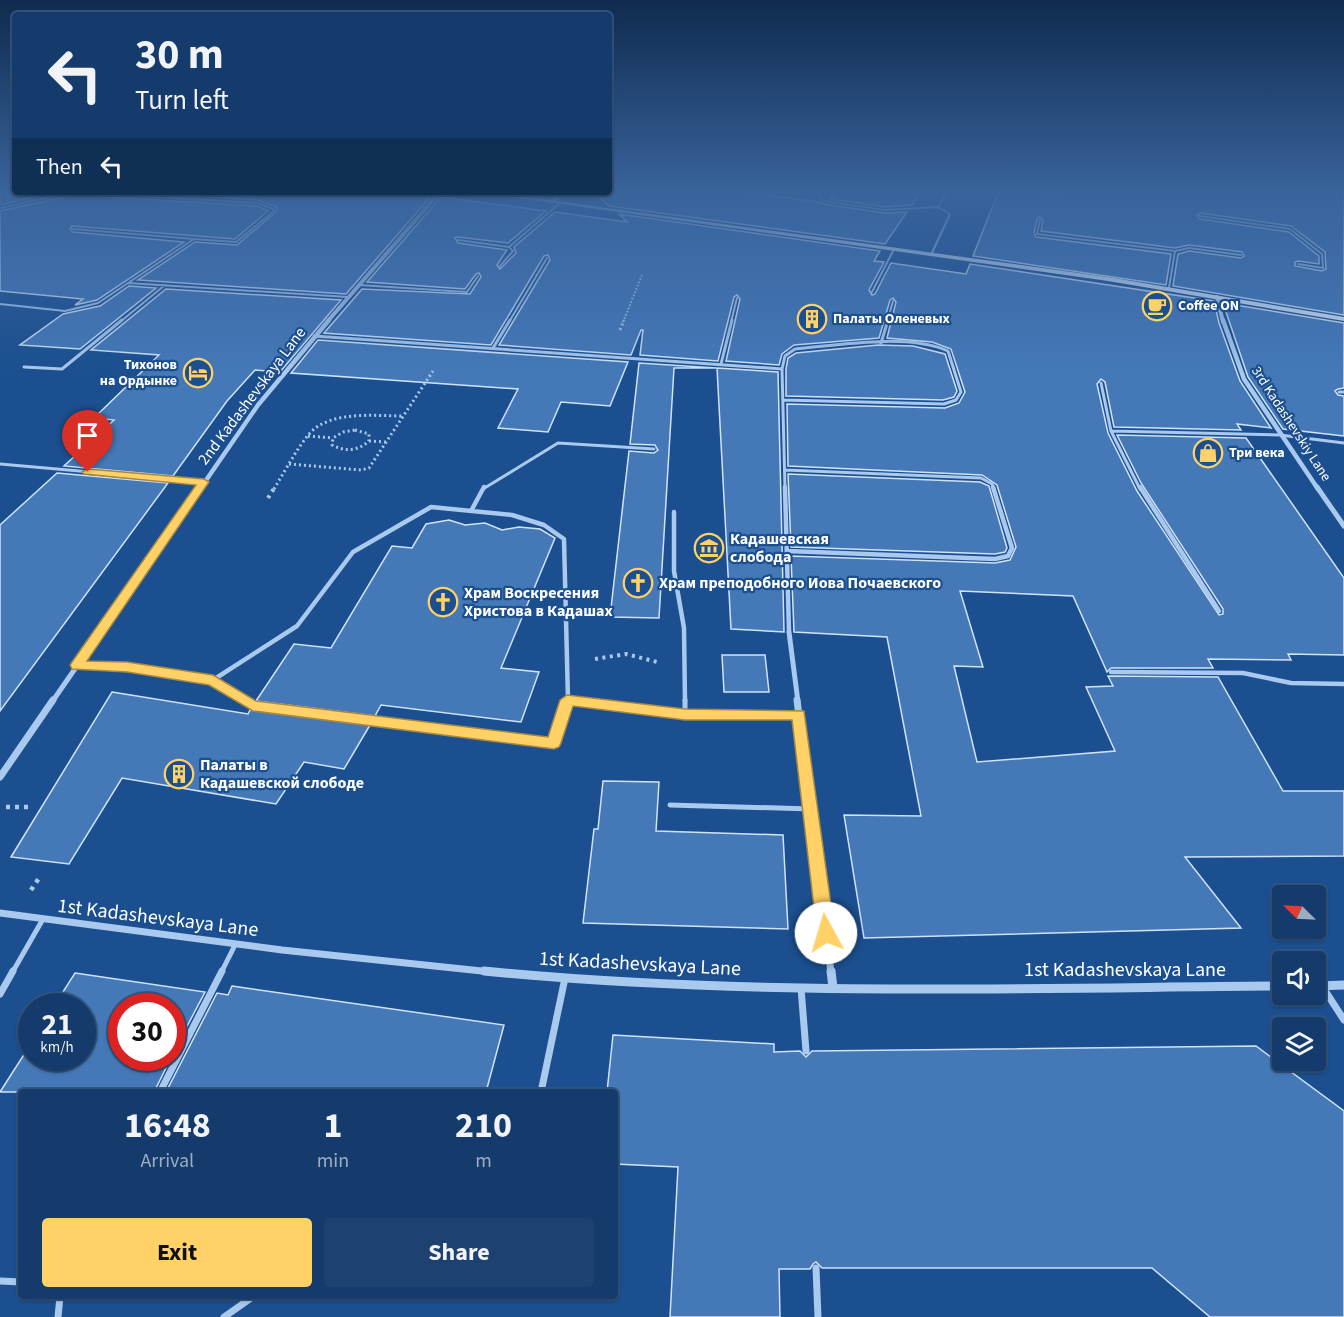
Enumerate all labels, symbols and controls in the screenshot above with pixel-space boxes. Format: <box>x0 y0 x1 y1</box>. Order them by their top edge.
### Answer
text: 30 m <box>135 25 224 85</box>
icon: left <box>36 36 114 114</box>
text: Turn left <box>135 81 229 120</box>
icon: left <box>95 150 128 183</box>
text: Then <box>36 151 83 183</box>
cafe icon: Coffee ON <box>1141 290 1173 322</box>
place label: Coffee ON <box>1178 296 1239 316</box>
building icon: Палаты Оленевых <box>796 303 828 335</box>
place label: Палаты Оленевых <box>833 309 950 329</box>
street label: 2nd Kadashevskaya Lane <box>193 322 311 469</box>
place label: Тихонов на Ордынке <box>100 355 177 391</box>
hotel icon: Тихонов на Ордынке <box>182 357 214 389</box>
street label: 3rd Kadashevskiy Lane <box>1246 363 1336 485</box>
pin <box>62 410 113 472</box>
icon: arrive <box>71 419 104 452</box>
shop icon: Три века <box>1192 437 1224 469</box>
place label: Три века <box>1229 443 1285 463</box>
place label: Кадашевская слобода <box>730 528 829 568</box>
museum icon: Кадашевская слобода <box>693 532 725 564</box>
church icon: Храм преподобного Иова Почаевского <box>622 567 654 599</box>
place label: Храм преподобного Иова Почаевского <box>659 572 941 594</box>
place label: Храм Воскресения Христова в Кадашах <box>464 582 613 622</box>
church icon: Храм Воскресения Христова в Кадашах <box>427 586 459 618</box>
place label: Палаты в Кадашевской слободе <box>200 754 364 794</box>
building icon: Палаты в Кадашевской слободе <box>163 758 195 790</box>
north arrow <box>1272 885 1326 939</box>
map controls <box>1272 885 1326 1071</box>
street label: 1st Kadashevskaya Lane <box>56 892 260 944</box>
position arrow <box>794 901 858 965</box>
street label: 1st Kadashevskaya Lane <box>538 945 742 983</box>
button: sound <box>1272 951 1326 1005</box>
street label: 1st Kadashevskaya Lane <box>1024 956 1226 984</box>
speed limit sign: 30 <box>108 993 186 1071</box>
text: 21 <box>41 1003 73 1046</box>
button: layers <box>1272 1017 1326 1071</box>
text: km/h <box>40 1037 74 1058</box>
text: 16:48 <box>124 1100 211 1151</box>
text: 1 <box>323 1100 342 1151</box>
text: 210 <box>455 1100 512 1151</box>
text: Arrival <box>140 1147 194 1175</box>
text: min <box>317 1147 349 1175</box>
text: m <box>475 1147 492 1175</box>
button: Exit <box>42 1218 312 1287</box>
button: Share <box>324 1218 594 1287</box>

